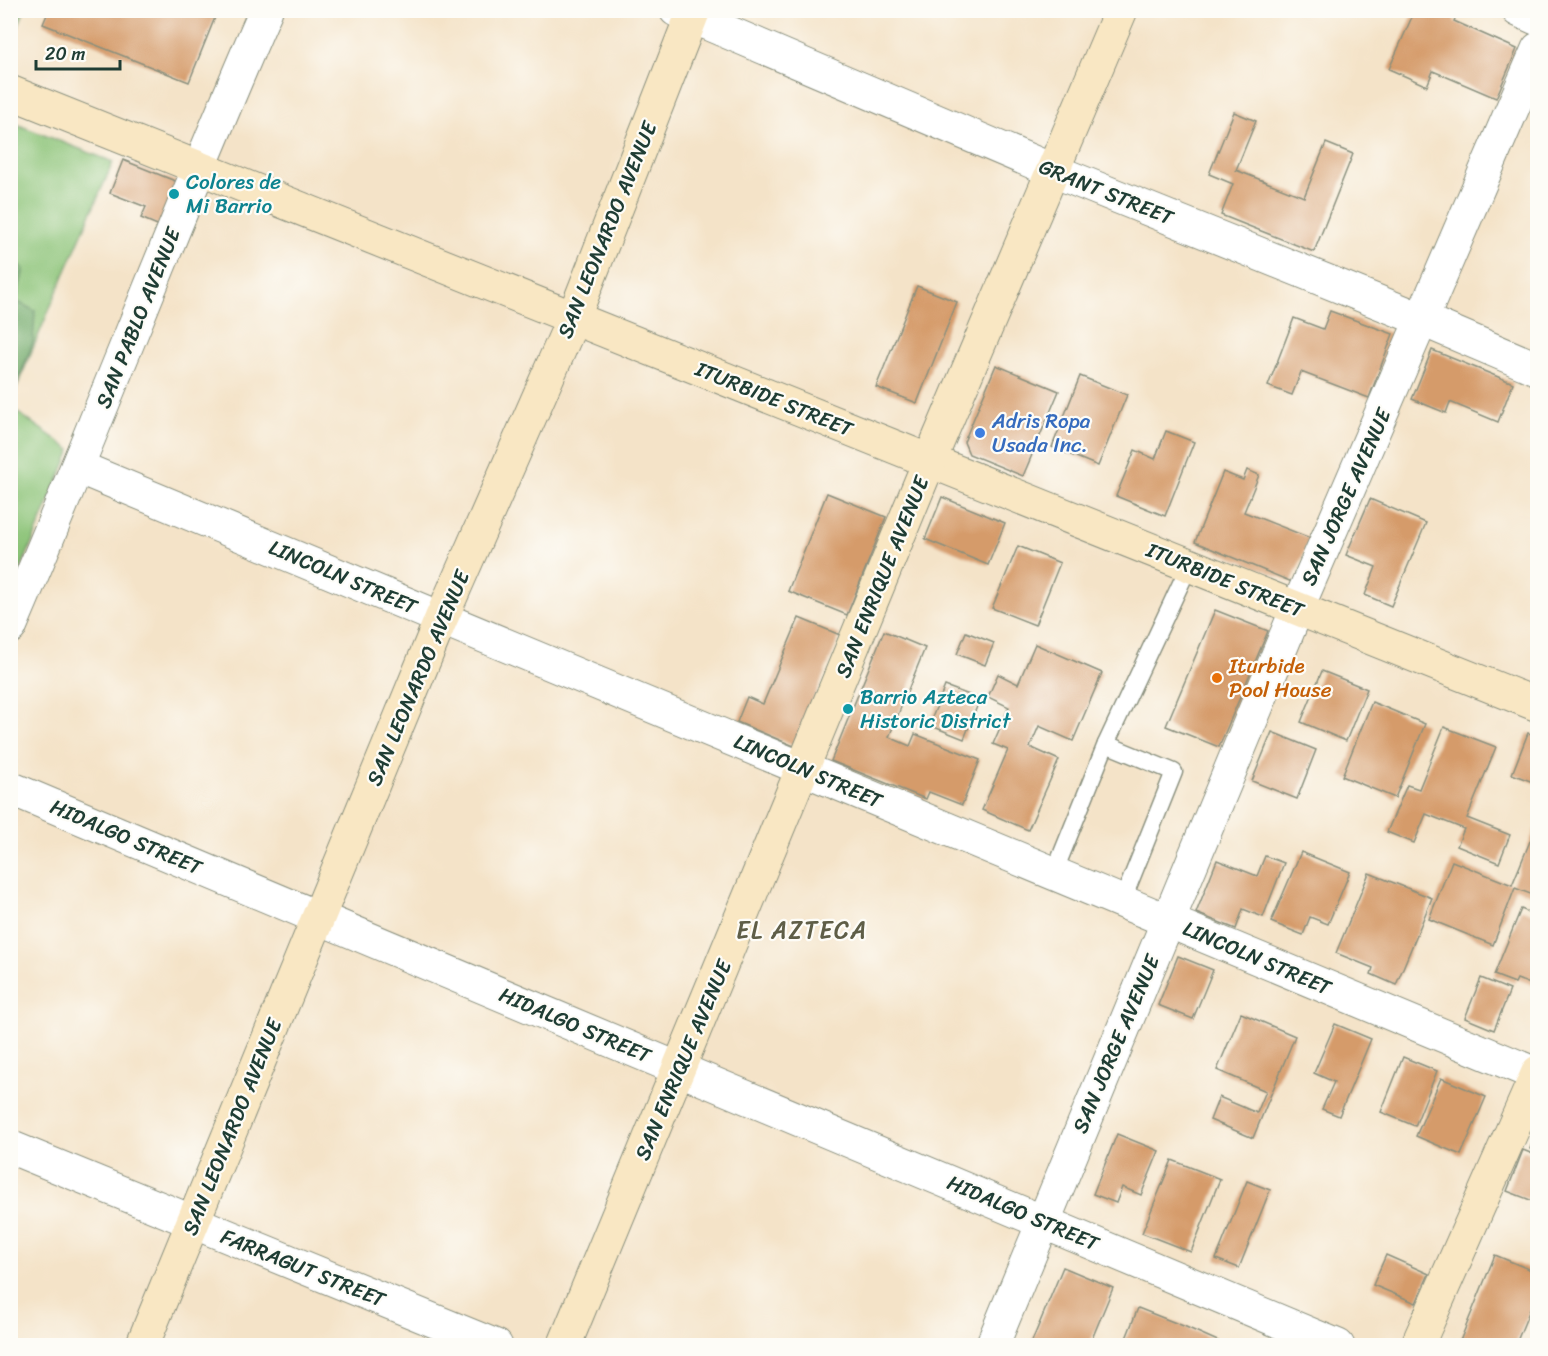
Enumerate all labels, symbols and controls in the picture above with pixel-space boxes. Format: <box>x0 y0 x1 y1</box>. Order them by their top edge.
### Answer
scale bar <box>36 33 120 71</box>
text: 20 m <box>45 38 85 70</box>
street label: SAN LEONARDO AVENUE <box>546 114 668 344</box>
street label: GRANT STREET <box>1033 148 1181 237</box>
place label: Colores de Mi Barrio <box>186 163 281 225</box>
marker: Colores de Mi Barrio <box>167 187 181 201</box>
street label: SAN PABLO AVENUE <box>84 220 192 414</box>
street label: ITURBIDE STREET <box>689 350 860 449</box>
street label: SAN JORGE AVENUE <box>1290 401 1403 592</box>
place label: Adris Ropa Usada Inc. <box>991 402 1091 464</box>
marker: Adris Ropa Usada Inc. <box>973 426 987 440</box>
street label: SAN ENRIQUE AVENUE <box>824 469 940 684</box>
street label: LINCOLN STREET <box>263 529 425 626</box>
street label: ITURBIDE STREET <box>1140 531 1311 630</box>
street label: SAN LEONARDO AVENUE <box>355 563 481 792</box>
place label: Iturbide Pool House <box>1228 647 1332 709</box>
marker: Iturbide Pool House <box>1210 671 1224 685</box>
place label: Barrio Azteca Historic District <box>860 678 1012 740</box>
marker: Barrio Azteca Historic District <box>841 702 855 716</box>
street label: LINCOLN STREET <box>728 723 890 820</box>
street label: HIDALGO STREET <box>44 788 210 887</box>
district label: EL AZTECA <box>736 909 868 951</box>
street label: LINCOLN STREET <box>1177 910 1339 1007</box>
street label: SAN JORGE AVENUE <box>1061 947 1171 1139</box>
street label: SAN ENRIQUE AVENUE <box>623 952 743 1166</box>
street label: HIDALGO STREET <box>493 976 659 1075</box>
street label: SAN LEONARDO AVENUE <box>171 1011 293 1241</box>
street label: HIDALGO STREET <box>941 1164 1107 1263</box>
street label: FARRAGUT STREET <box>215 1218 393 1319</box>

